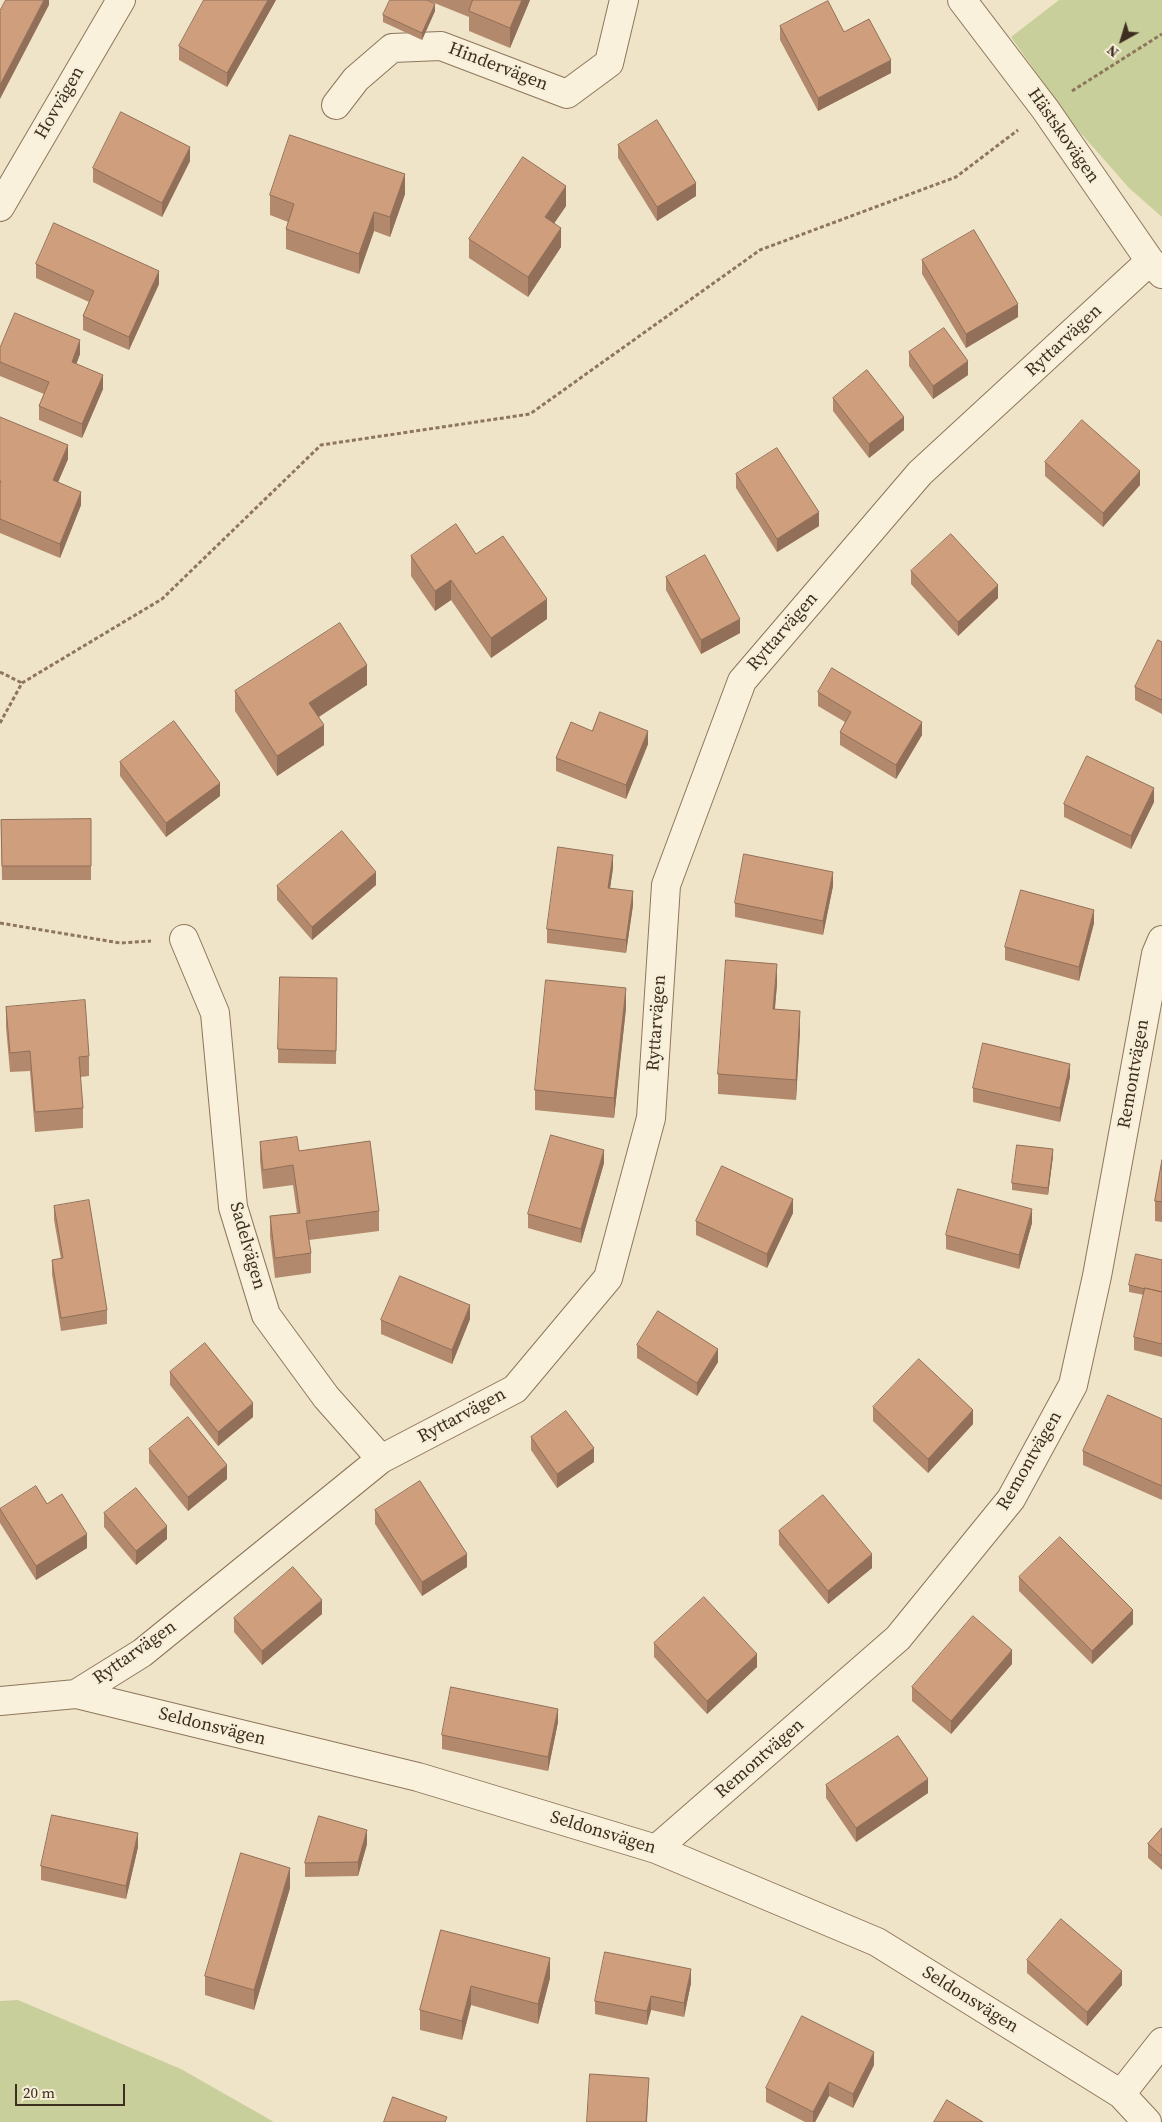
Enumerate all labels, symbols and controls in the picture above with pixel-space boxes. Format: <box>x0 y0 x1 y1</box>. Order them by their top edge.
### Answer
north arrow <box>1097 15 1147 65</box>
street label: Hindervägen <box>445 38 551 96</box>
text: N <box>1102 41 1123 63</box>
street label: Hovvägen <box>31 63 89 143</box>
street label: Hästskovägen <box>1022 84 1104 188</box>
street label: Ryttarvägen <box>1021 300 1107 382</box>
street label: Ryttarvägen <box>743 589 823 675</box>
street label: Ryttarvägen <box>643 974 671 1072</box>
street label: Remontvägen <box>1114 1018 1154 1130</box>
street label: Sadelvägen <box>224 1200 270 1292</box>
street label: Ryttarvägen <box>414 1384 510 1448</box>
street label: Remontvägen <box>993 1408 1067 1514</box>
street label: Ryttarvägen <box>89 1616 181 1690</box>
street label: Seldonsvägen <box>156 1703 268 1751</box>
street label: Remontvägen <box>711 1715 809 1803</box>
street label: Seldonsvägen <box>548 1807 658 1859</box>
street label: Seldonsvägen <box>918 1962 1022 2038</box>
scale bar <box>18 2074 128 2106</box>
text: 20 m <box>23 2082 55 2103</box>

